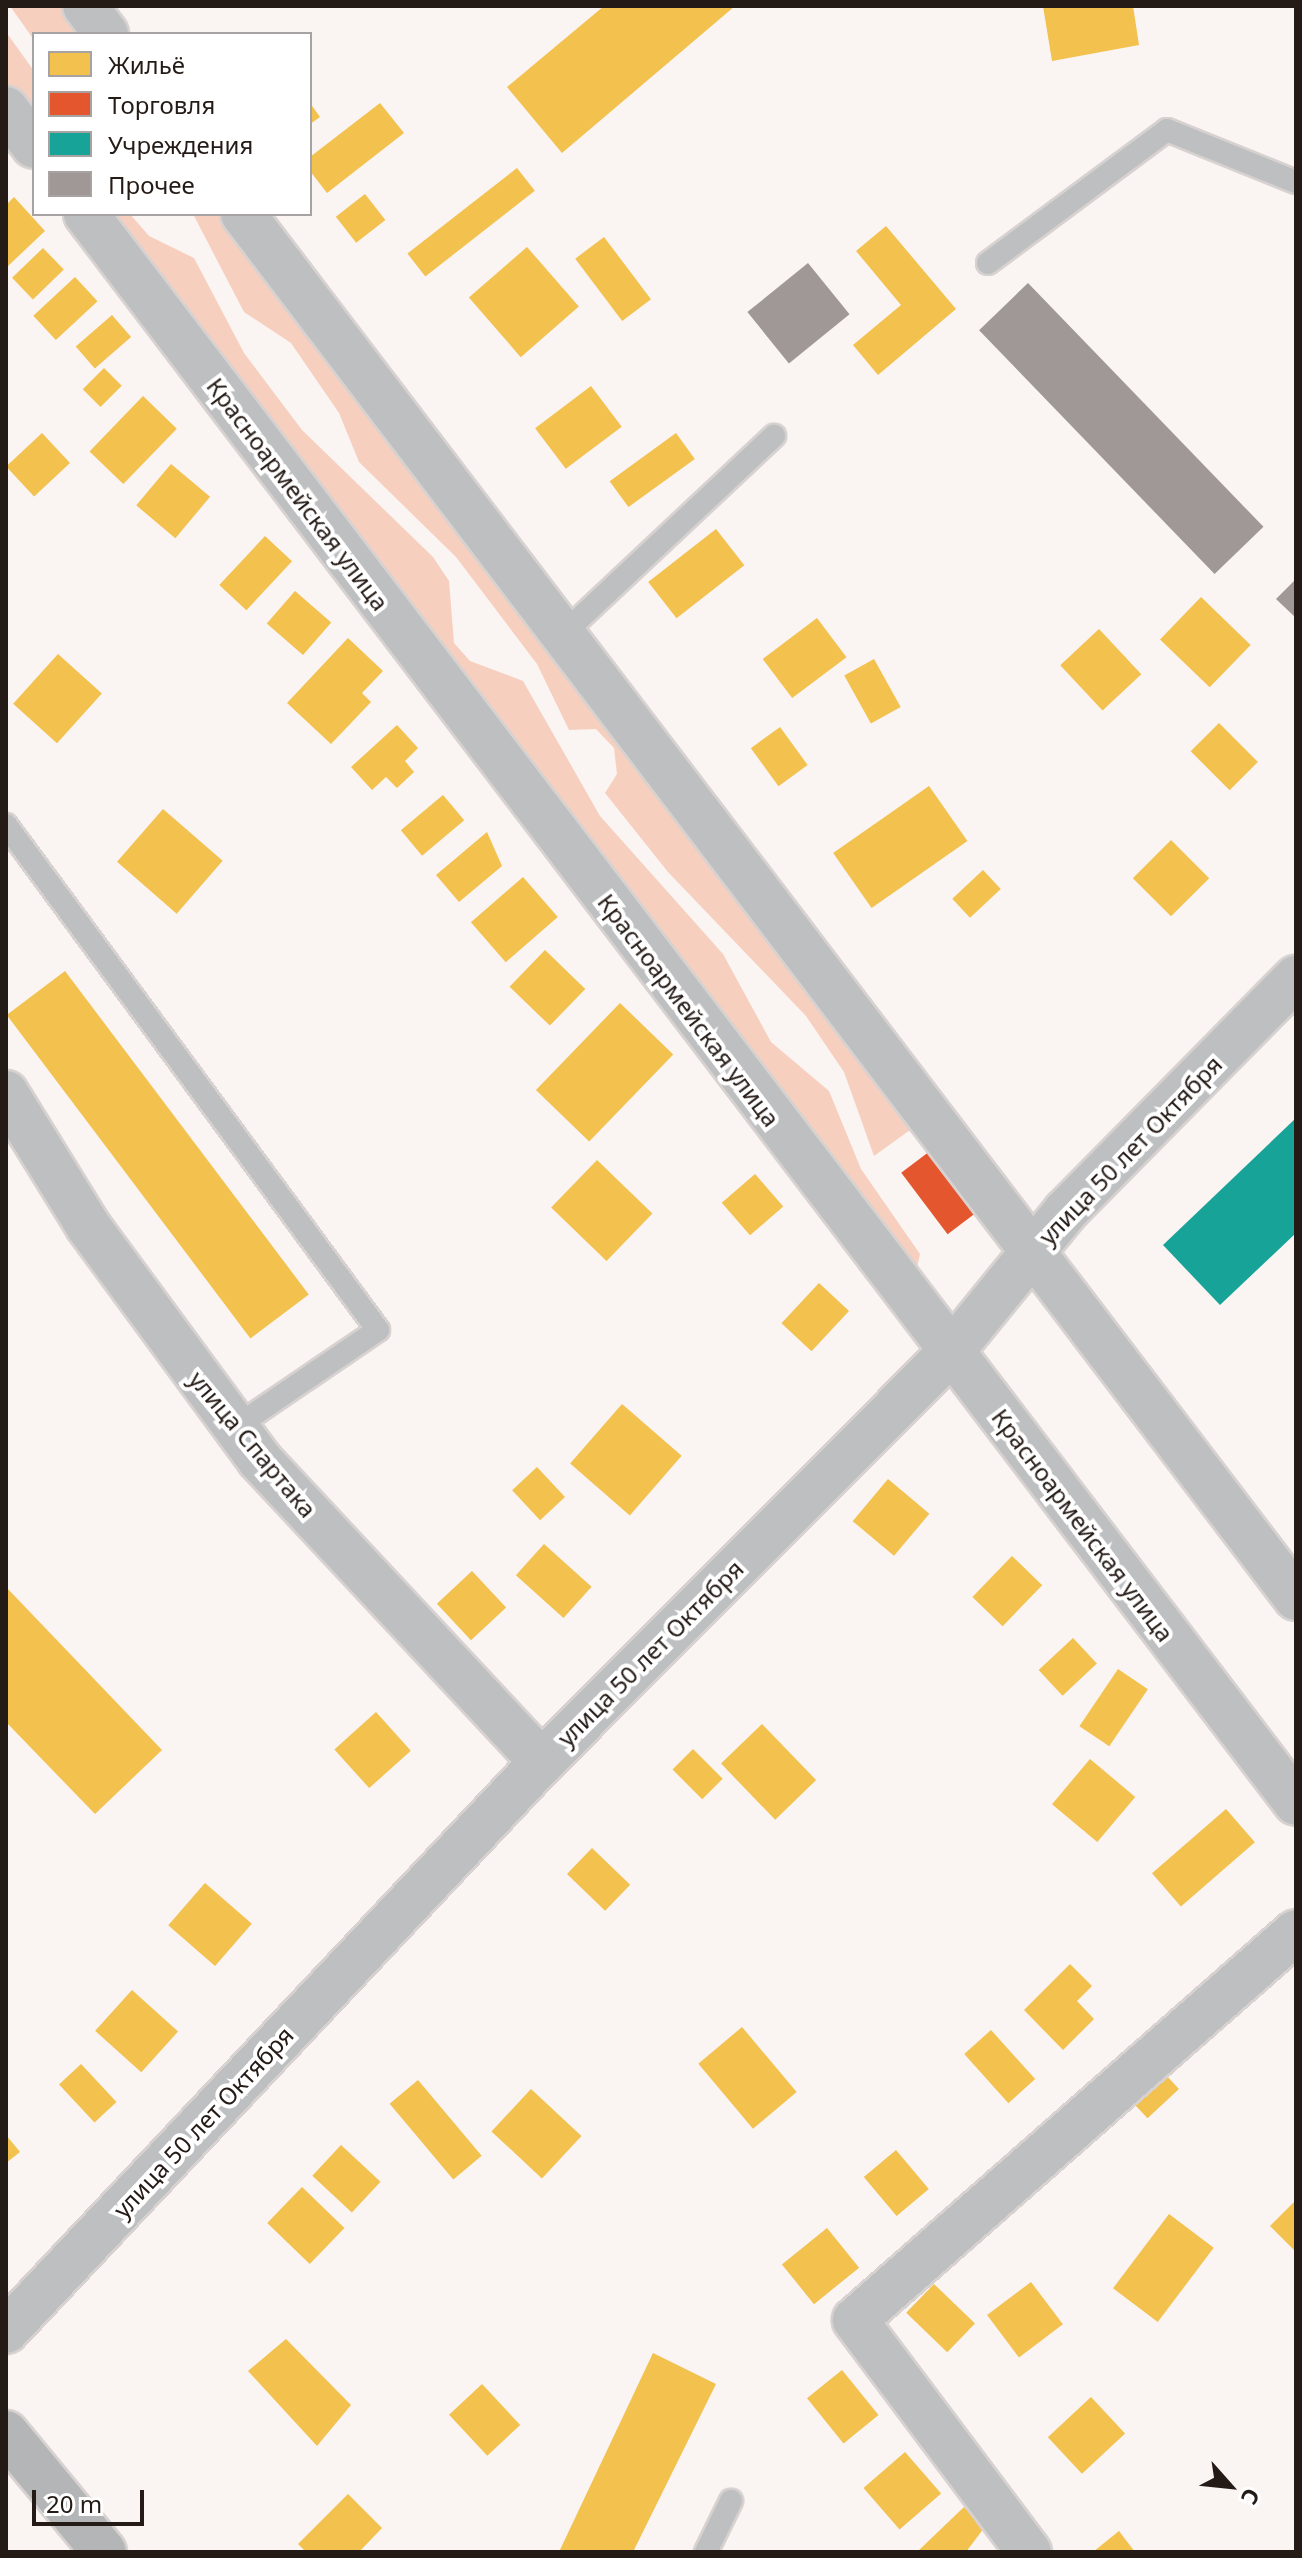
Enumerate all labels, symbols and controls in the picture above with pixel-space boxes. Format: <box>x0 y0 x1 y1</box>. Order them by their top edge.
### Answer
legend <box>32 32 312 216</box>
text: Жильё <box>108 48 185 81</box>
text: Торговля <box>108 88 215 121</box>
text: Учреждения <box>108 128 253 161</box>
text: Прочее <box>108 168 195 201</box>
street label: Красноармейская улица <box>201 372 395 616</box>
street label: Красноармейская улица <box>592 888 786 1132</box>
street label: улица 50 лет Октября <box>1032 1050 1228 1250</box>
street label: улица Спартака <box>183 1365 323 1523</box>
street label: Красноармейская улица <box>986 1403 1180 1647</box>
street label: улица 50 лет Октября <box>551 1554 749 1752</box>
street label: улица 50 лет Октября <box>107 2020 299 2224</box>
north arrow <box>1190 2446 1270 2526</box>
scale bar <box>36 2474 148 2524</box>
text: С <box>1235 2484 1268 2510</box>
text: 20 m <box>46 2487 102 2520</box>

